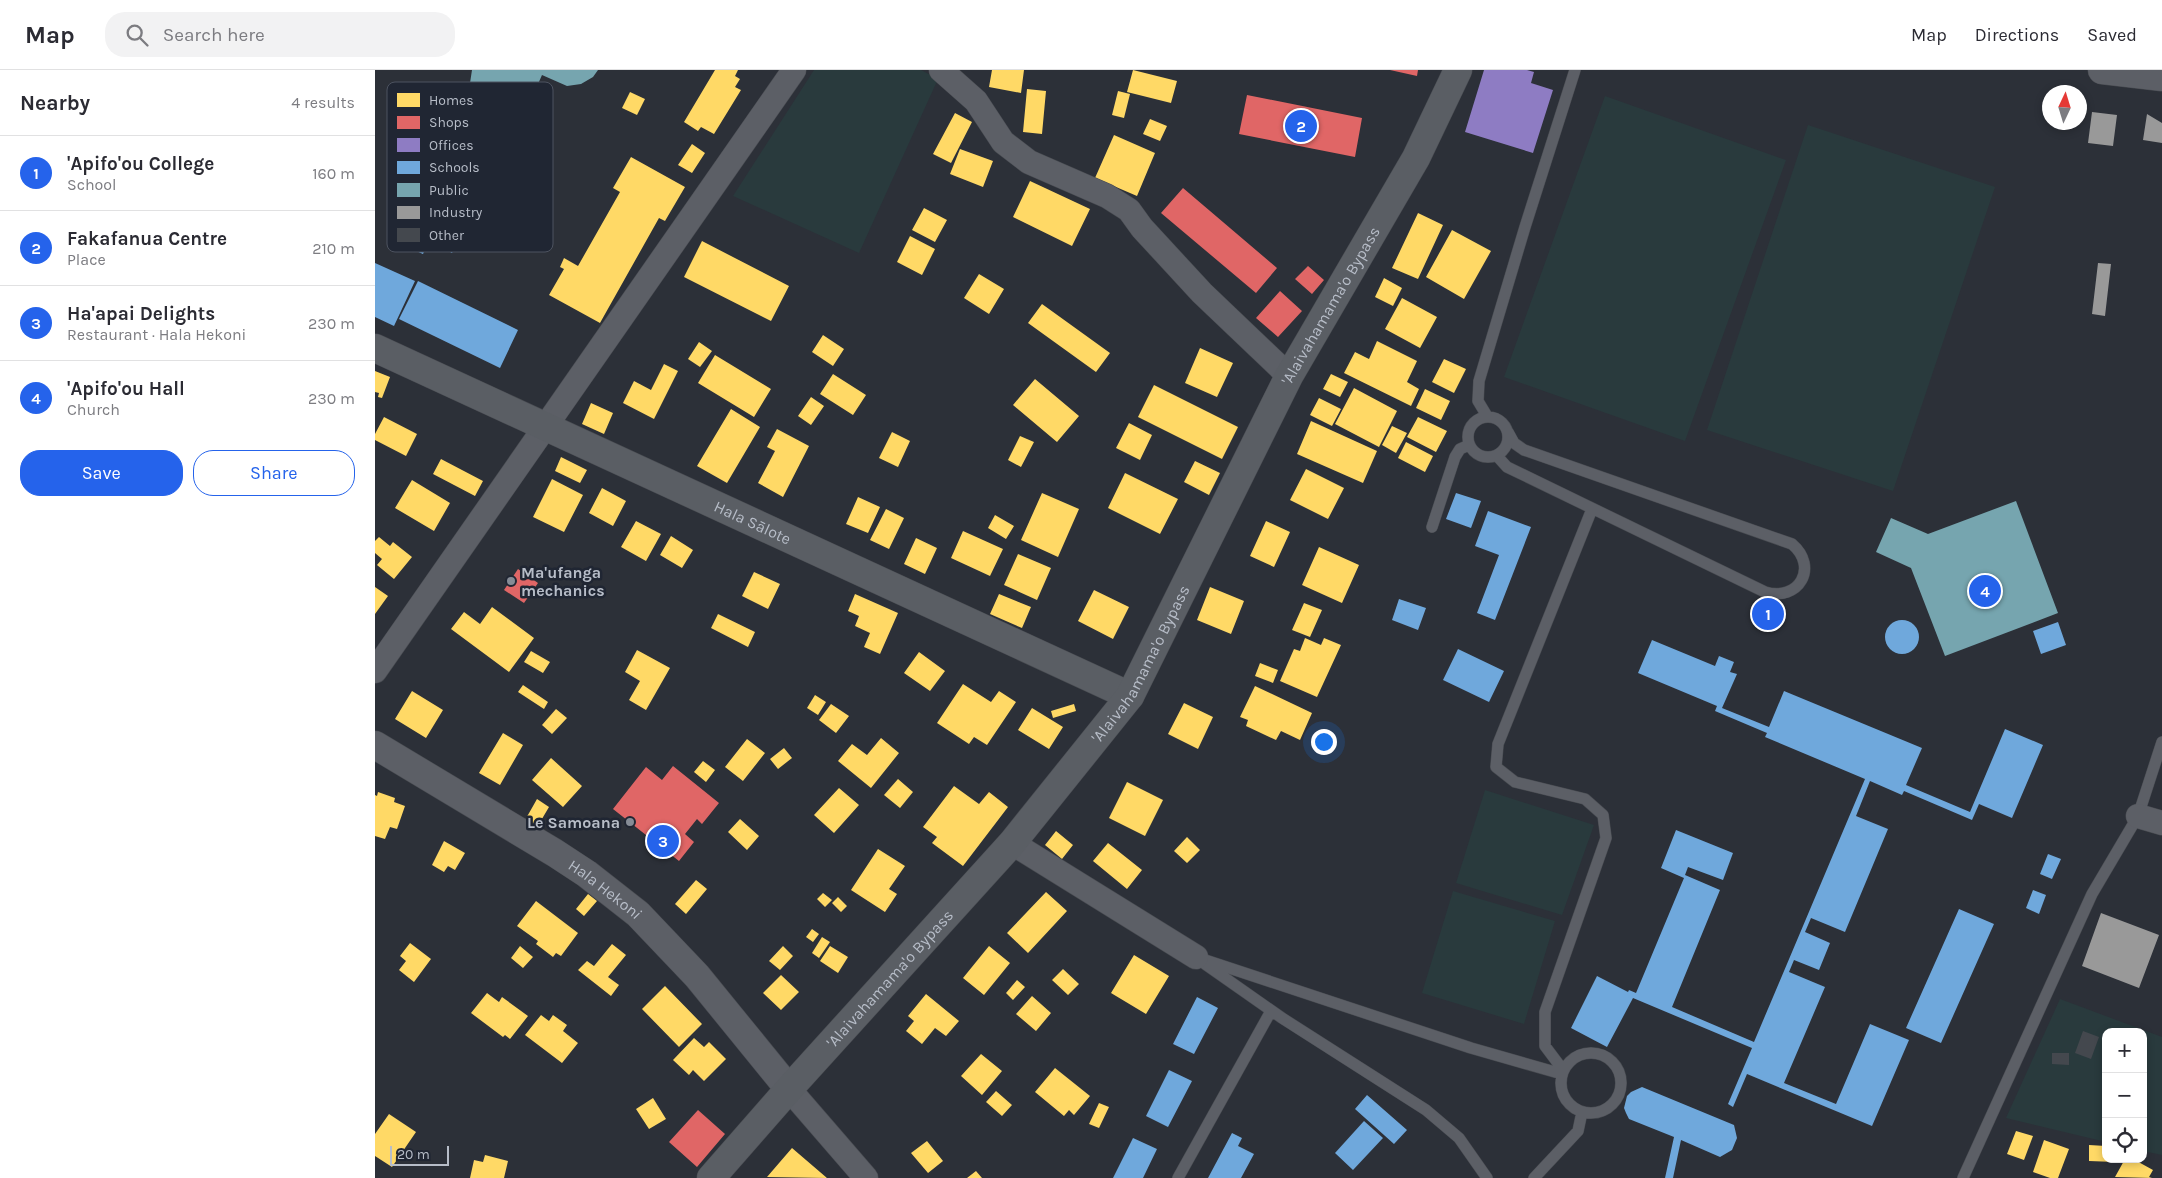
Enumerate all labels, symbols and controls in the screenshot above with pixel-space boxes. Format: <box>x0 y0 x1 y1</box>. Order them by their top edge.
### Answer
search box <box>105 12 455 57</box>
text: Map <box>25 21 75 49</box>
icon: search <box>123 21 151 49</box>
text: Search here <box>163 24 265 46</box>
text: Map <box>1911 24 1947 46</box>
text: Directions <box>1975 24 2059 46</box>
text: Saved <box>2087 24 2137 46</box>
legend <box>387 82 553 252</box>
north arrow <box>2042 85 2087 130</box>
text: Nearby <box>20 91 90 115</box>
text: Homes <box>429 92 474 109</box>
text: 4 results <box>291 93 355 112</box>
pin: 2 <box>1285 107 1317 145</box>
text: Shops <box>429 114 469 131</box>
text: Offices <box>429 137 474 154</box>
text: 'Apifo'ou College <box>67 153 214 175</box>
text: Schools <box>429 159 480 176</box>
text: 1 <box>33 164 39 183</box>
text: 160 m <box>312 164 355 183</box>
text: School <box>67 175 117 194</box>
text: Public <box>429 182 469 199</box>
text: Industry <box>429 204 483 221</box>
street label: 'Alaivahamama'o Bypass <box>1277 223 1384 387</box>
text: Other <box>429 227 465 244</box>
text: Fakafanua Centre <box>67 228 227 250</box>
text: 2 <box>31 239 41 258</box>
text: 210 m <box>312 239 355 258</box>
text: Place <box>67 250 106 269</box>
text: Ha'apai Delights <box>67 303 215 325</box>
text: 3 <box>31 314 41 333</box>
text: 230 m <box>308 314 355 333</box>
text: Restaurant · Hala Hekoni <box>67 325 246 344</box>
text: 'Apifo'ou Hall <box>67 378 185 400</box>
text: 4 <box>31 389 41 408</box>
text: 230 m <box>308 389 355 408</box>
text: Church <box>67 400 120 419</box>
button: Save <box>20 450 183 496</box>
button: Share <box>193 450 355 496</box>
street label: Hala Sālote <box>711 496 794 548</box>
place label: Ma'ufanga mechanics <box>521 563 605 600</box>
pin: 4 <box>1969 572 2001 610</box>
marker: Ma'ufanga mechanics <box>505 575 517 587</box>
street label: 'Alaivahamama'o Bypass <box>1087 582 1193 746</box>
pin: 1 <box>1752 595 1784 633</box>
your location <box>1311 729 1337 755</box>
place label: Le Samoana <box>527 813 620 832</box>
marker: Le Samoana <box>624 816 636 828</box>
pin: 3 <box>647 822 679 860</box>
street label: Hala Hekoni <box>565 855 647 923</box>
street label: 'Alaivahamama'o Bypass <box>822 905 957 1051</box>
map controls <box>2102 1028 2147 1163</box>
button: + <box>2102 1028 2147 1073</box>
button: − <box>2102 1073 2147 1118</box>
button: locate <box>2102 1118 2147 1163</box>
scale bar <box>390 1143 449 1166</box>
text: 20 m <box>397 1146 430 1163</box>

